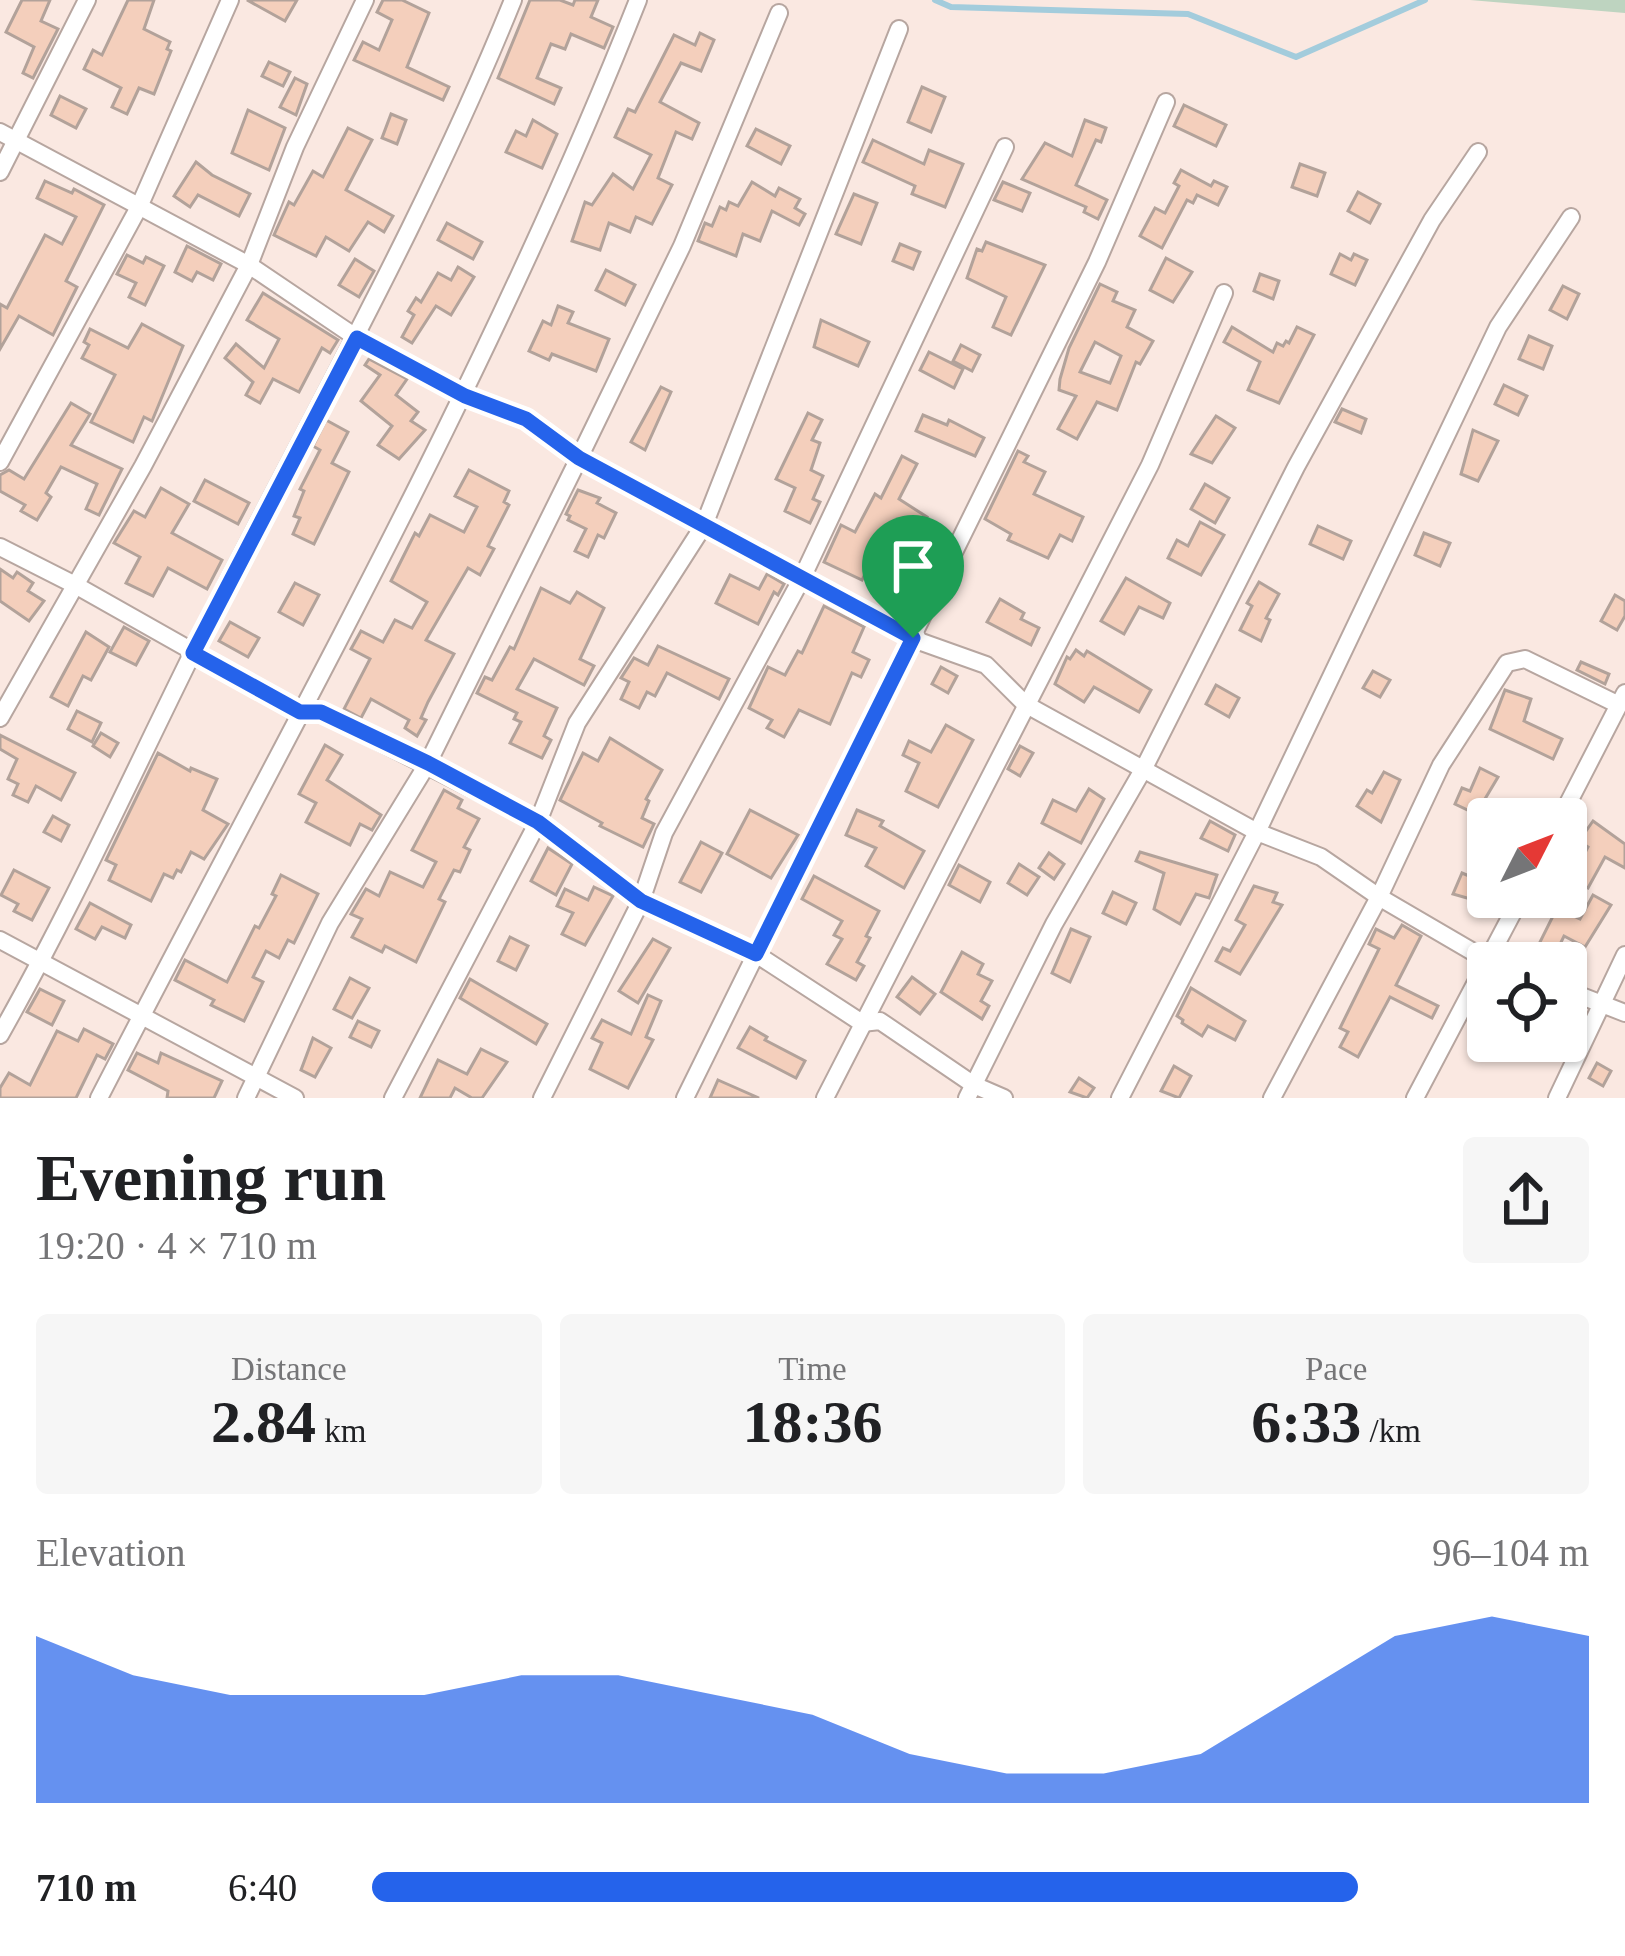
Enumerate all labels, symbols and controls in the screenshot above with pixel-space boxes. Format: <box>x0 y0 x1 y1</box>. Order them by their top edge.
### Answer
pin <box>862 515 964 638</box>
icon: arrive <box>880 533 946 599</box>
north arrow <box>1467 798 1587 918</box>
map controls <box>1467 798 1587 1062</box>
button: locate <box>1467 942 1587 1062</box>
button: share <box>1463 1137 1589 1263</box>
text: Evening run <box>36 1141 386 1214</box>
text: 19:20 · 4 × 710 m <box>36 1224 317 1267</box>
text: Distance <box>231 1351 347 1387</box>
text: Time <box>778 1351 847 1387</box>
text: Pace <box>1305 1351 1367 1387</box>
text: 2.84 <box>211 1389 316 1455</box>
text: 18:36 <box>743 1389 882 1455</box>
text: 6:33 <box>1251 1389 1361 1455</box>
text: km <box>316 1413 367 1449</box>
text: /km <box>1361 1413 1421 1449</box>
text: Elevation <box>36 1531 185 1574</box>
text: 96–104 m <box>1432 1531 1589 1574</box>
text: 710 m <box>36 1866 137 1909</box>
text: 6:40 <box>228 1866 297 1909</box>

